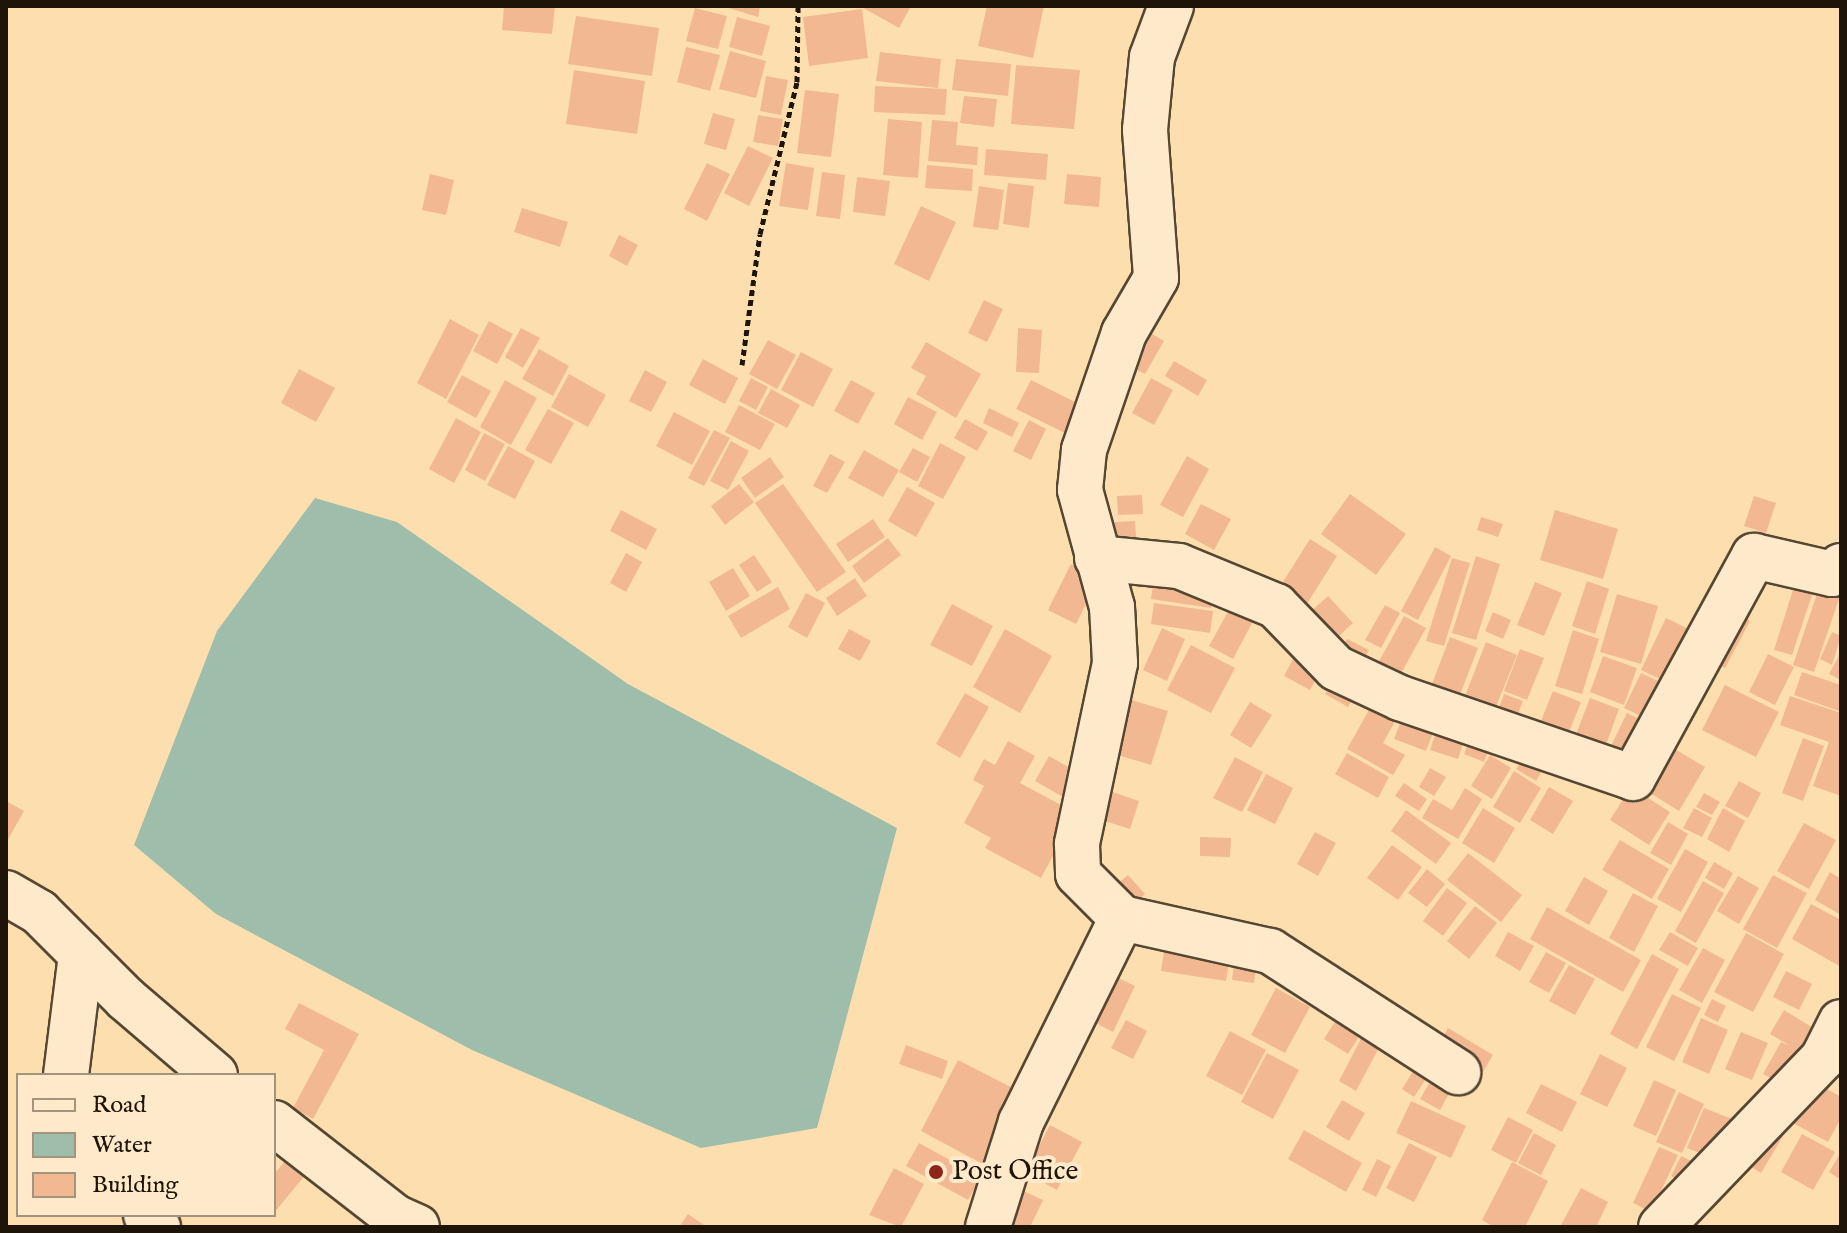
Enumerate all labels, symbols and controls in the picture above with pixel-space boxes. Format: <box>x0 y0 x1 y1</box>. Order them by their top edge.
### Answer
legend <box>16 1073 276 1217</box>
text: Road <box>92 1090 146 1121</box>
text: Water <box>92 1130 152 1161</box>
place label: Post Office <box>952 1155 1078 1189</box>
marker: Post Office <box>927 1163 945 1181</box>
text: Building <box>92 1170 178 1201</box>

